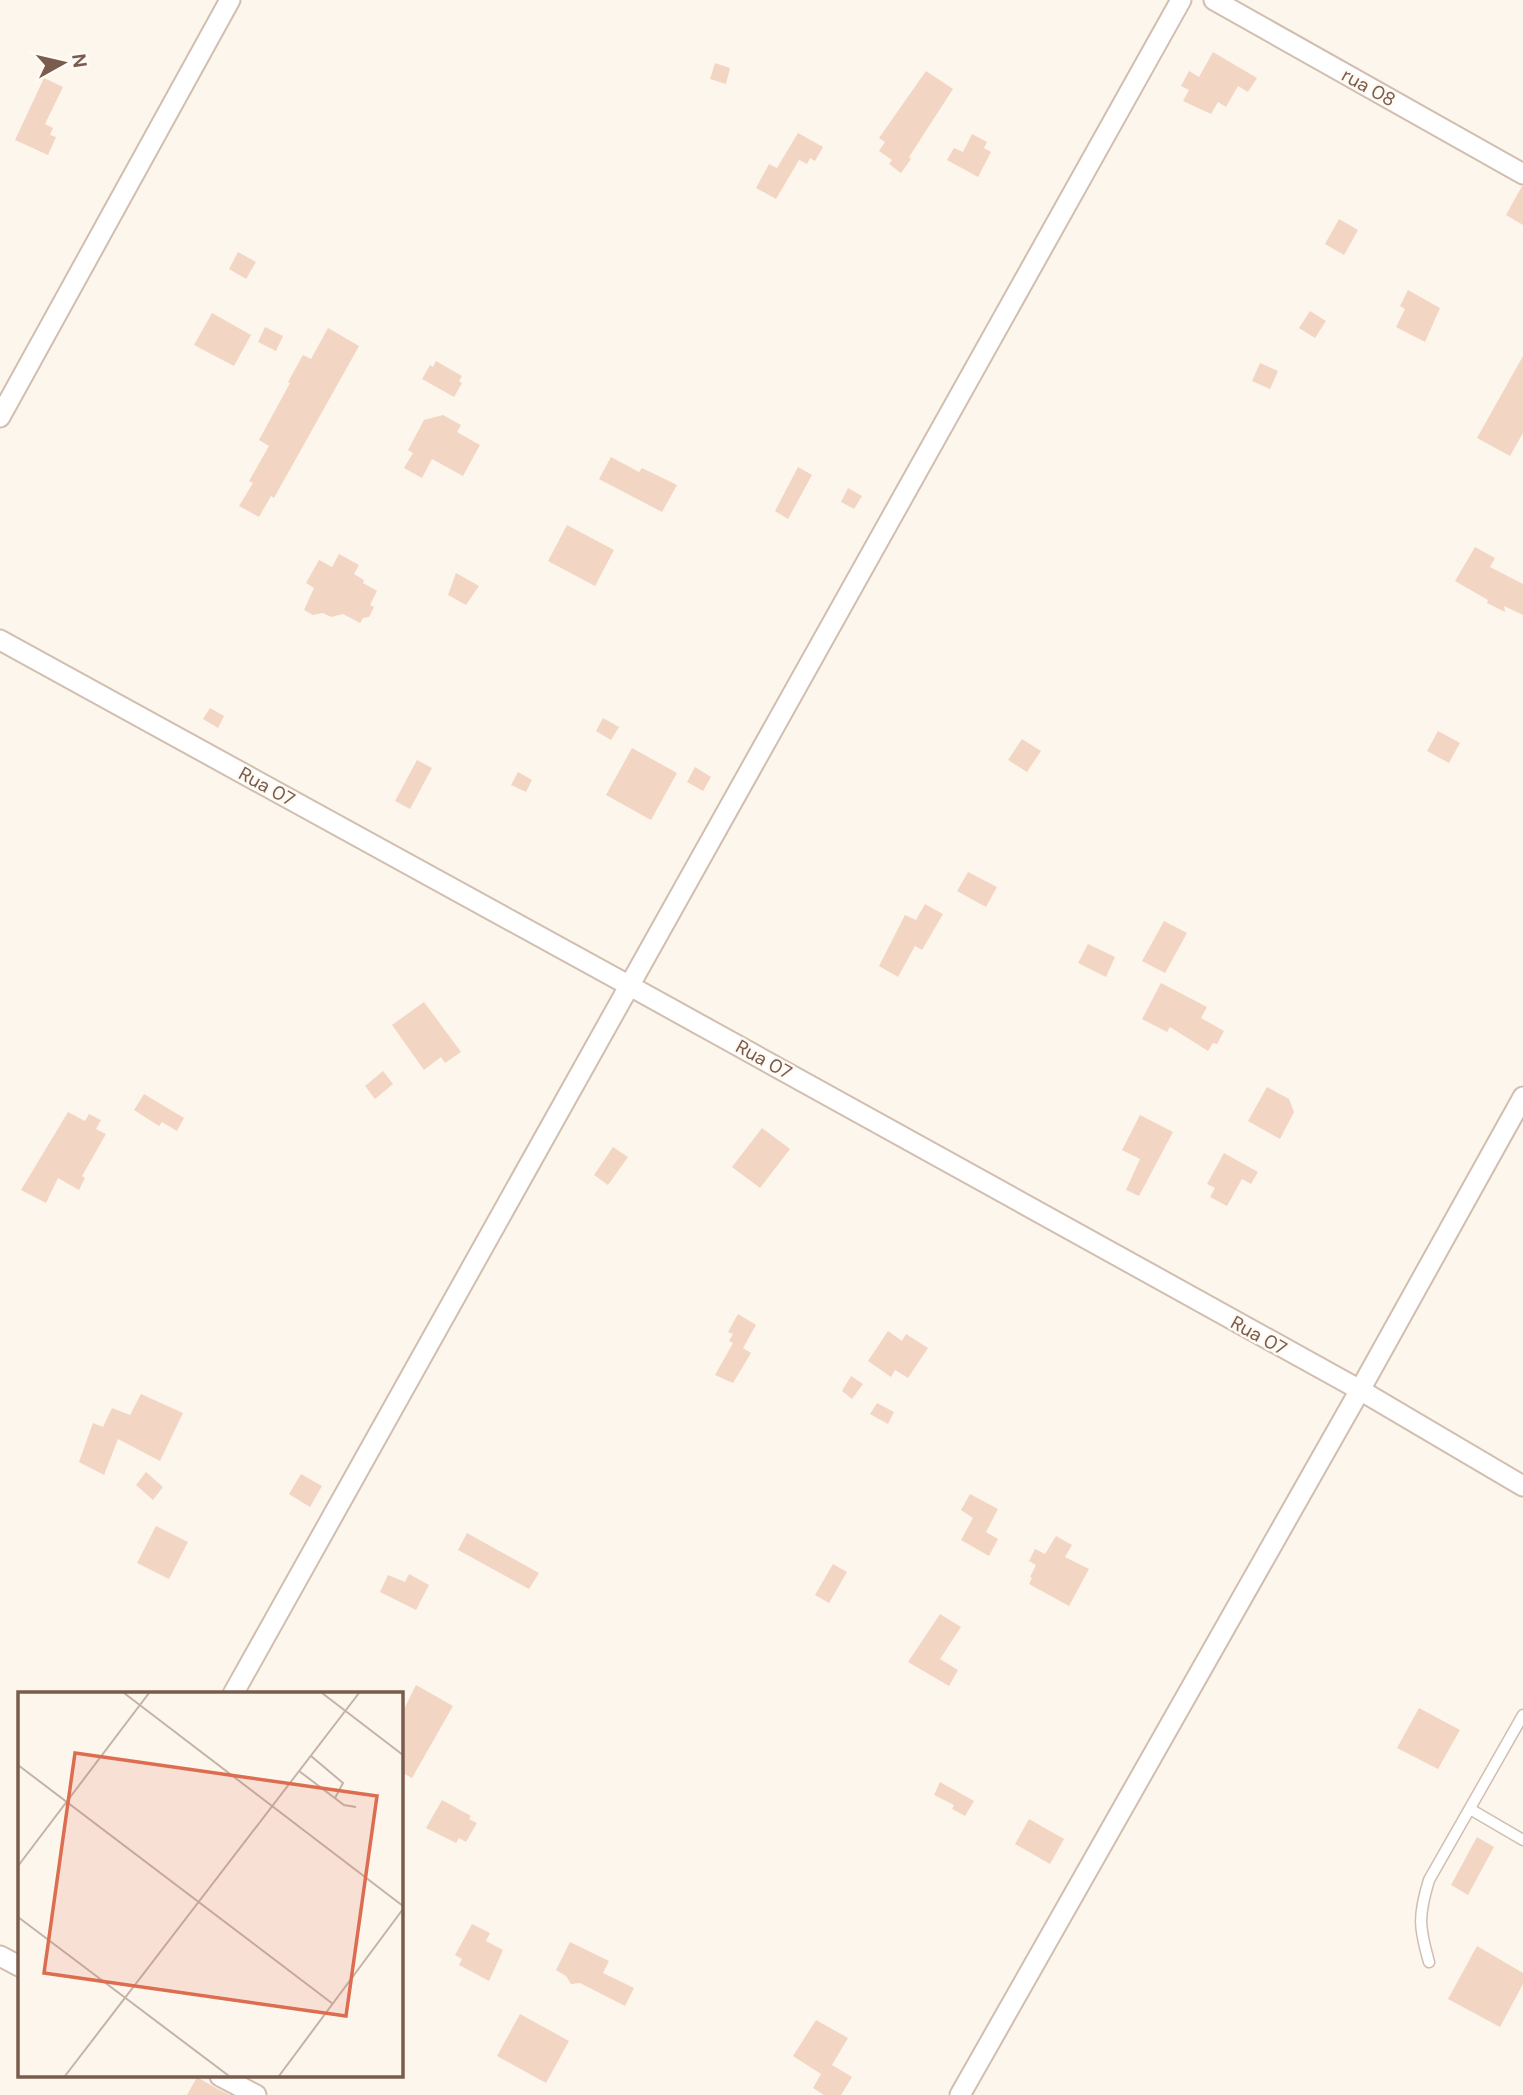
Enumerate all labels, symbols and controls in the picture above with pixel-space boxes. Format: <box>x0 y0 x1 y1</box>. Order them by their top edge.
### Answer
north arrow <box>28 28 98 98</box>
text: N <box>66 52 93 69</box>
street label: rua 08 <box>1337 62 1400 112</box>
street label: Rua 07 <box>234 761 299 812</box>
street label: Rua 07 <box>731 1034 796 1085</box>
street label: Rua 07 <box>1226 1310 1291 1361</box>
inset map <box>18 1692 402 2078</box>

